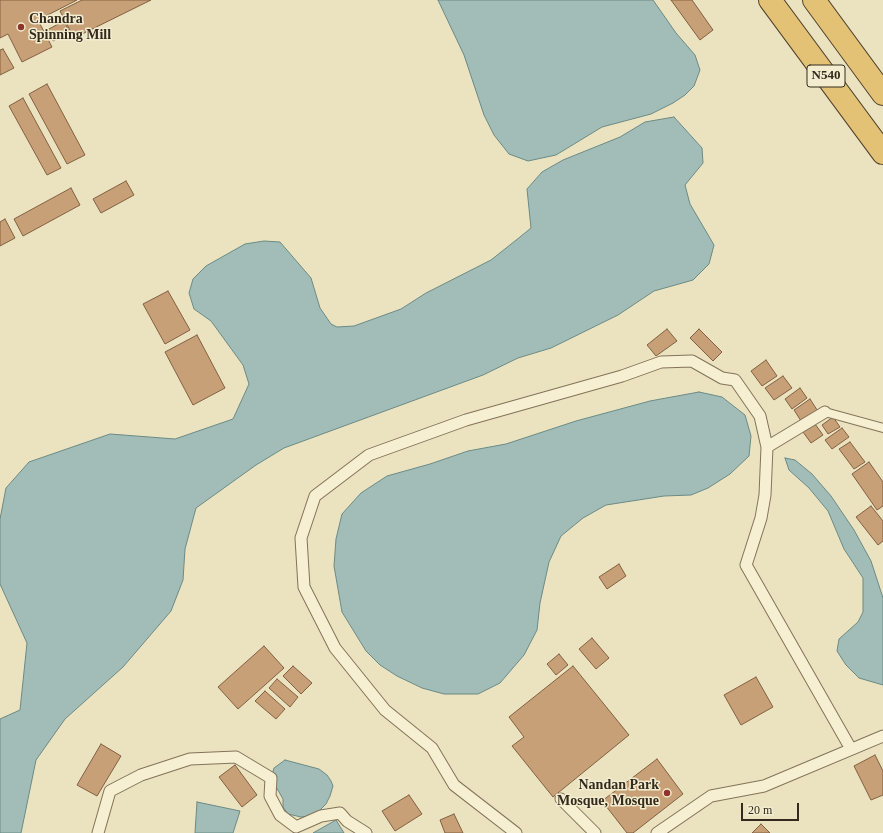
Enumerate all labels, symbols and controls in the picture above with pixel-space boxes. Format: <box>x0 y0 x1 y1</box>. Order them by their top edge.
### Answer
place label: Chandra Spinning Mill <box>29 11 111 44</box>
marker: Chandra Spinning Mill <box>16 22 26 32</box>
road number: N540 <box>807 65 845 87</box>
place label: Nandan Park Mosque, Mosque <box>557 777 659 810</box>
marker: Nandan Park Mosque, Mosque <box>662 788 672 798</box>
scale bar <box>743 795 801 821</box>
text: 20 m <box>748 803 772 817</box>

